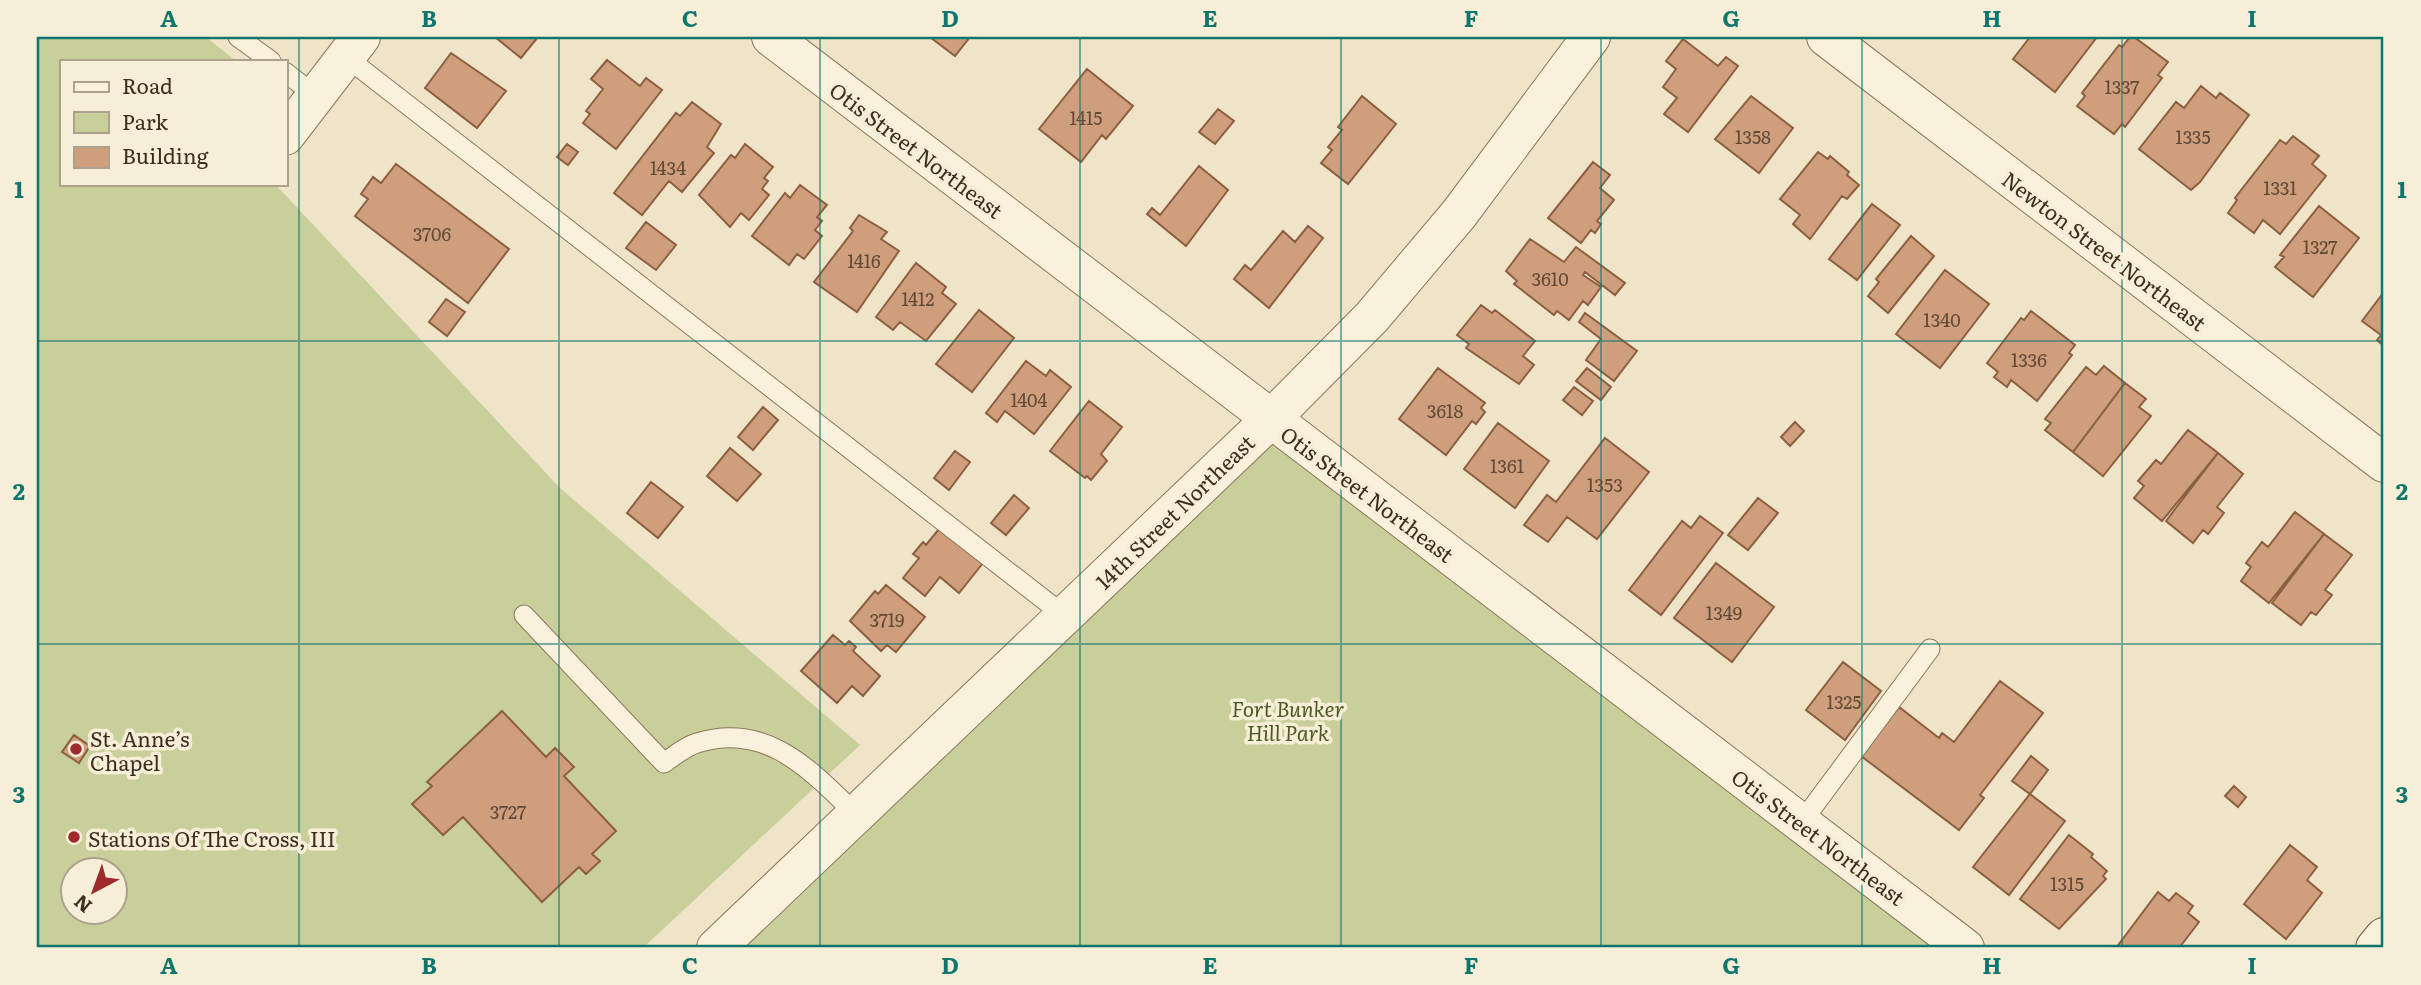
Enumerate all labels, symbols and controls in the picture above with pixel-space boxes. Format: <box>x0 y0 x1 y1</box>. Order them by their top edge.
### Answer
text: A <box>160 0 178 34</box>
text: B <box>421 0 437 34</box>
text: C <box>682 0 698 34</box>
text: D <box>941 0 959 34</box>
text: E <box>1202 0 1218 34</box>
text: F <box>1464 0 1479 34</box>
text: G <box>1722 0 1740 34</box>
text: H <box>1982 0 2002 34</box>
text: I <box>2247 0 2257 34</box>
legend <box>60 60 287 186</box>
text: Road <box>122 69 173 100</box>
street label: Otis Street Northeast <box>824 73 1011 225</box>
house number: 1337 <box>2105 73 2139 100</box>
house number: 1415 <box>1070 104 1103 131</box>
text: Park <box>122 105 168 136</box>
house number: 1358 <box>1735 123 1771 150</box>
house number: 1335 <box>2175 123 2211 150</box>
text: Building <box>122 139 209 170</box>
house number: 1434 <box>650 154 686 181</box>
street label: Newton Street Northeast <box>1996 163 2214 338</box>
text: 1 <box>14 171 24 205</box>
text: 1 <box>2397 171 2407 205</box>
house number: 1331 <box>2263 174 2297 201</box>
house number: 3706 <box>413 220 452 247</box>
house number: 1327 <box>2303 233 2337 260</box>
house number: 1416 <box>847 247 881 274</box>
house number: 3610 <box>1531 265 1569 292</box>
house number: 1412 <box>902 285 934 312</box>
house number: 1340 <box>1923 306 1961 333</box>
house number: 1336 <box>2011 346 2047 373</box>
house number: 1404 <box>1011 386 1047 413</box>
house number: 3618 <box>1427 397 1463 424</box>
street label: Otis Street Northeast <box>1275 417 1462 569</box>
street label: 14th Street Northeast <box>1087 426 1261 595</box>
house number: 1361 <box>1490 452 1524 479</box>
house number: 1353 <box>1587 471 1623 498</box>
text: 2 <box>13 473 25 507</box>
text: 2 <box>2396 473 2408 507</box>
house number: 1349 <box>1706 599 1742 626</box>
house number: 3719 <box>869 606 905 633</box>
house number: 1325 <box>1827 688 1861 715</box>
park label: Fort Bunker Hill Park <box>1232 692 1345 747</box>
place label: St. Anne’s Chapel <box>90 722 189 777</box>
marker: St. Anne’s Chapel <box>68 741 84 757</box>
street label: Otis Street Northeast <box>1726 760 1913 912</box>
text: 3 <box>13 776 25 810</box>
text: 3 <box>2396 776 2408 810</box>
house number: 3727 <box>490 798 526 825</box>
place label: Stations Of The Cross, III <box>88 822 336 853</box>
marker: Stations Of The Cross, III <box>66 829 82 845</box>
north arrow <box>60 856 130 926</box>
house number: 1315 <box>2050 870 2084 897</box>
text: N <box>67 889 97 920</box>
text: A <box>160 947 178 981</box>
text: B <box>421 947 437 981</box>
text: C <box>682 947 698 981</box>
text: D <box>941 947 959 981</box>
text: E <box>1202 947 1218 981</box>
text: F <box>1464 947 1479 981</box>
text: G <box>1722 947 1740 981</box>
text: H <box>1982 947 2002 981</box>
text: I <box>2247 947 2257 981</box>

